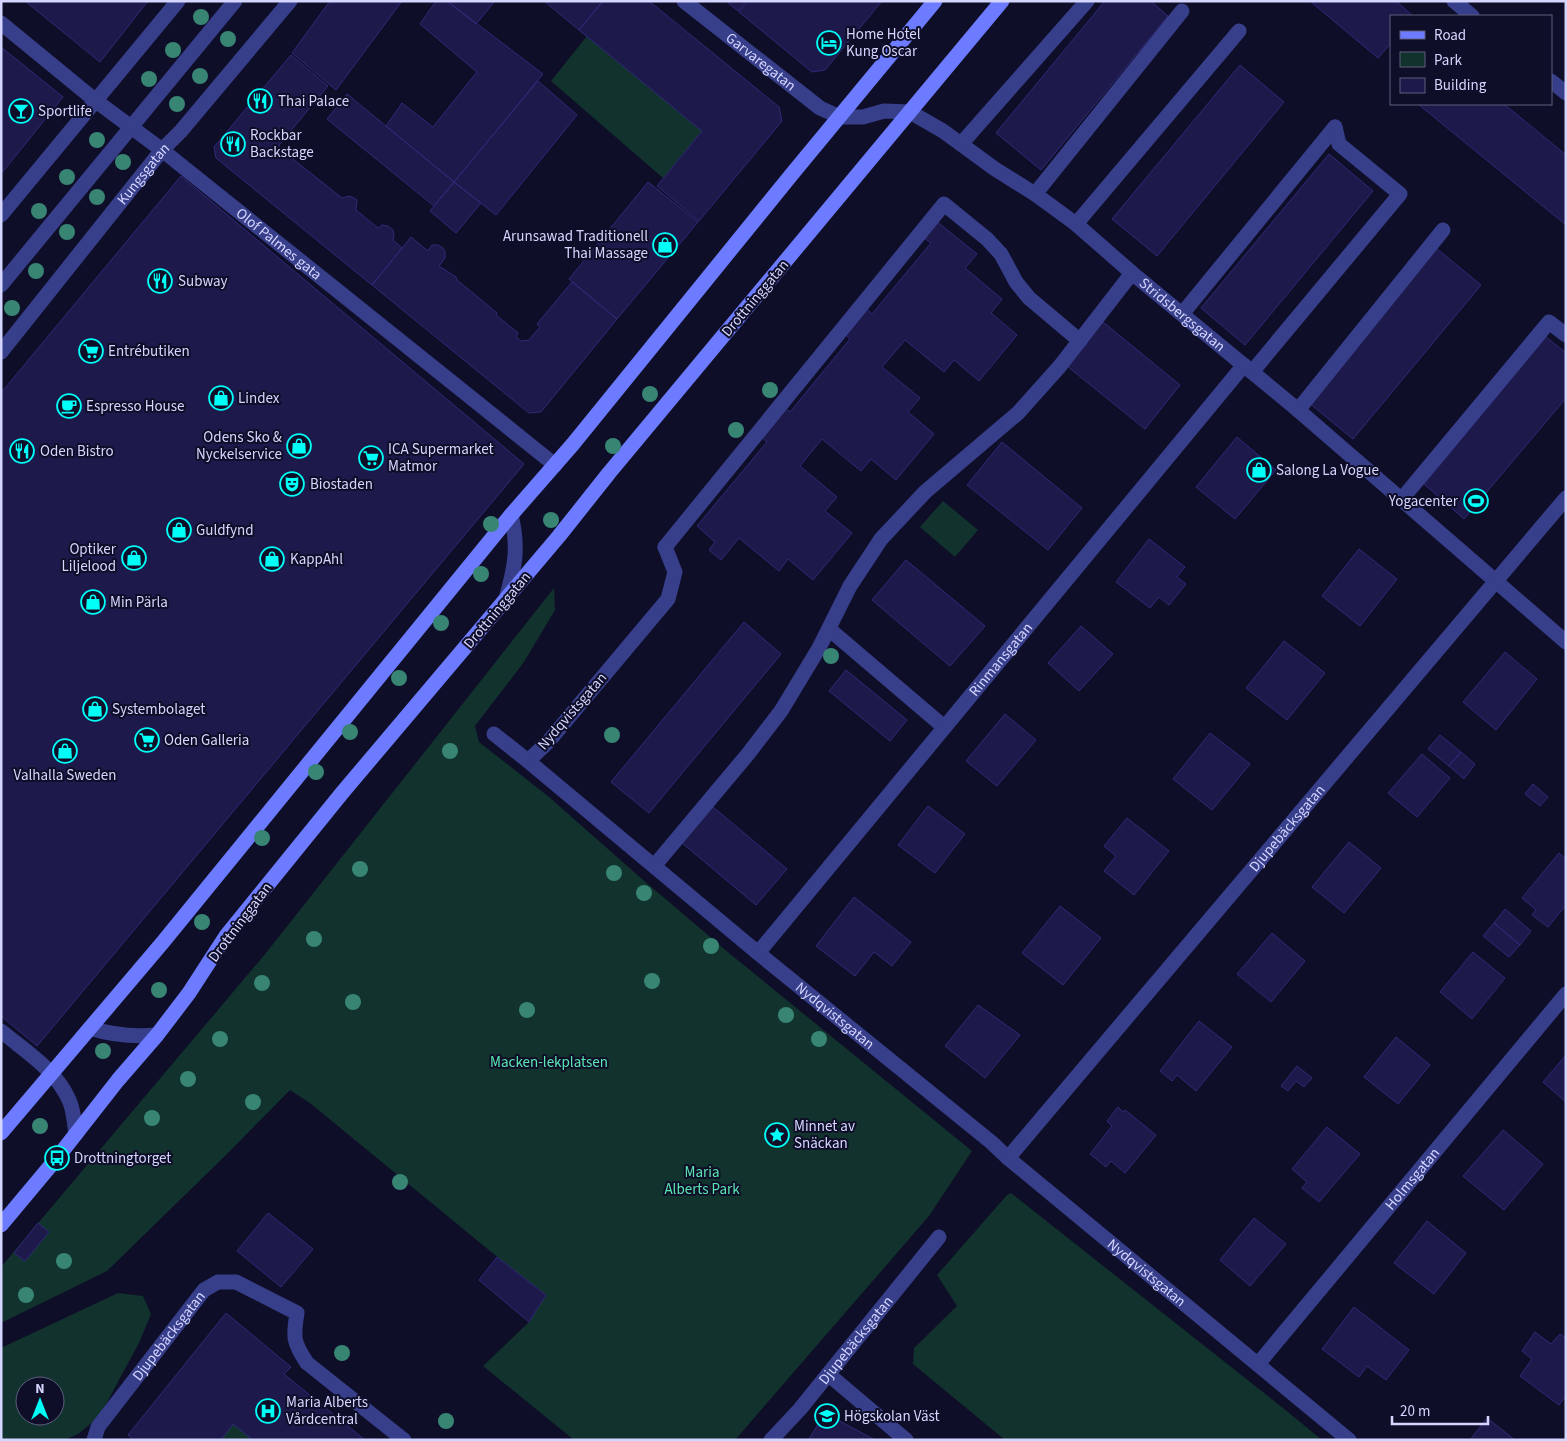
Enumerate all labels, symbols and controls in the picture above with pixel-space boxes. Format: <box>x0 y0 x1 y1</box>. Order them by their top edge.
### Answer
legend <box>1390 15 1552 105</box>
place label: Home Hotel Kung Oscar <box>846 24 921 62</box>
text: Road <box>1434 25 1466 46</box>
street label: Garvaregatan <box>721 28 800 96</box>
hotel icon: Home Hotel Kung Oscar <box>816 30 842 56</box>
text: Park <box>1434 50 1463 71</box>
text: Building <box>1434 75 1487 96</box>
restaurant icon: Thai Palace <box>247 88 273 114</box>
place label: Thai Palace <box>278 91 349 112</box>
bar icon: Sportlife <box>8 98 34 124</box>
place label: Sportlife <box>38 101 92 122</box>
place label: Rockbar Backstage <box>250 125 314 163</box>
restaurant icon: Rockbar Backstage <box>220 131 246 157</box>
street label: Kungsgatan <box>112 138 174 209</box>
street label: Olof Palmes gata <box>231 203 326 285</box>
place label: Arunsawad Traditionell Thai Massage <box>503 226 648 264</box>
shop icon: Arunsawad Traditionell Thai Massage <box>652 232 678 258</box>
street label: Drottninggatan <box>717 255 794 341</box>
restaurant icon: Subway <box>147 268 173 294</box>
place label: Subway <box>178 271 228 292</box>
street label: Stridsbergsgatan <box>1134 273 1230 357</box>
supermarket icon: Entrébutiken <box>78 338 104 364</box>
place label: Entrébutiken <box>108 341 190 362</box>
shop icon: Lindex <box>208 385 234 411</box>
place label: Lindex <box>238 388 280 409</box>
cafe icon: Espresso House <box>56 393 82 419</box>
place label: Espresso House <box>86 396 185 417</box>
place label: Odens Sko & Nyckelservice <box>196 427 282 465</box>
shop icon: Odens Sko & Nyckelservice <box>286 433 312 459</box>
restaurant icon: Oden Bistro <box>9 438 35 464</box>
place label: ICA Supermarket Matmor <box>388 439 494 477</box>
place label: Oden Bistro <box>40 441 114 462</box>
supermarket icon: ICA Supermarket Matmor <box>358 445 384 471</box>
shop icon: Salong La Vogue <box>1246 457 1272 483</box>
place label: Salong La Vogue <box>1276 460 1379 481</box>
theatre icon: Biostaden <box>279 471 305 497</box>
place label: Biostaden <box>310 474 373 495</box>
sports icon: Yogacenter <box>1463 488 1489 514</box>
place label: Yogacenter <box>1388 491 1459 512</box>
shop icon: Guldfynd <box>166 517 192 543</box>
place label: Guldfynd <box>196 520 253 541</box>
place label: Optiker Liljelood <box>62 539 117 577</box>
shop icon: Optiker Liljelood <box>121 545 147 571</box>
shop icon: KappAhl <box>259 546 285 572</box>
place label: KappAhl <box>290 549 343 570</box>
street label: Drottninggatan <box>459 567 536 653</box>
shop icon: Min Pärla <box>80 589 106 615</box>
place label: Min Pärla <box>110 592 168 613</box>
street label: Rinmansgatan <box>964 618 1038 701</box>
street label: Nydqvistsgatan <box>533 668 612 755</box>
shop icon: Systembolaget <box>82 696 108 722</box>
place label: Systembolaget <box>112 699 205 720</box>
supermarket icon: Oden Galleria <box>134 727 160 753</box>
place label: Oden Galleria <box>164 730 249 751</box>
shop icon: Valhalla Sweden <box>52 738 78 764</box>
place label: Valhalla Sweden <box>14 765 116 786</box>
street label: Djupebäcksgatan <box>1244 780 1330 877</box>
street label: Drottninggatan <box>203 878 277 966</box>
street label: Nydqvistsgatan <box>791 977 879 1055</box>
park label: Macken-lekplatsen <box>490 1052 608 1073</box>
place label: Minnet av Snäckan <box>794 1116 855 1154</box>
place icon: Minnet av Snäckan <box>764 1122 790 1148</box>
street label: Holmsgatan <box>1380 1143 1445 1215</box>
bus stop icon: Drottningtorget <box>44 1145 70 1171</box>
place label: Drottningtorget <box>74 1148 171 1169</box>
park label: Maria Alberts Park <box>664 1162 740 1200</box>
street label: Nydqvistsgatan <box>1102 1234 1190 1312</box>
street label: Djupebäcksgatan <box>128 1287 210 1385</box>
street label: Djupebäcksgatan <box>814 1292 898 1389</box>
north arrow <box>15 1376 65 1426</box>
text: N <box>35 1379 45 1399</box>
place label: Maria Alberts Vårdcentral <box>286 1392 368 1430</box>
scale bar <box>1392 1394 1488 1426</box>
hospital icon: Maria Alberts Vårdcentral <box>255 1398 281 1424</box>
text: 20 m <box>1400 1401 1430 1422</box>
school or university icon: Högskolan Väst <box>814 1403 840 1429</box>
place label: Högskolan Väst <box>844 1406 940 1427</box>

